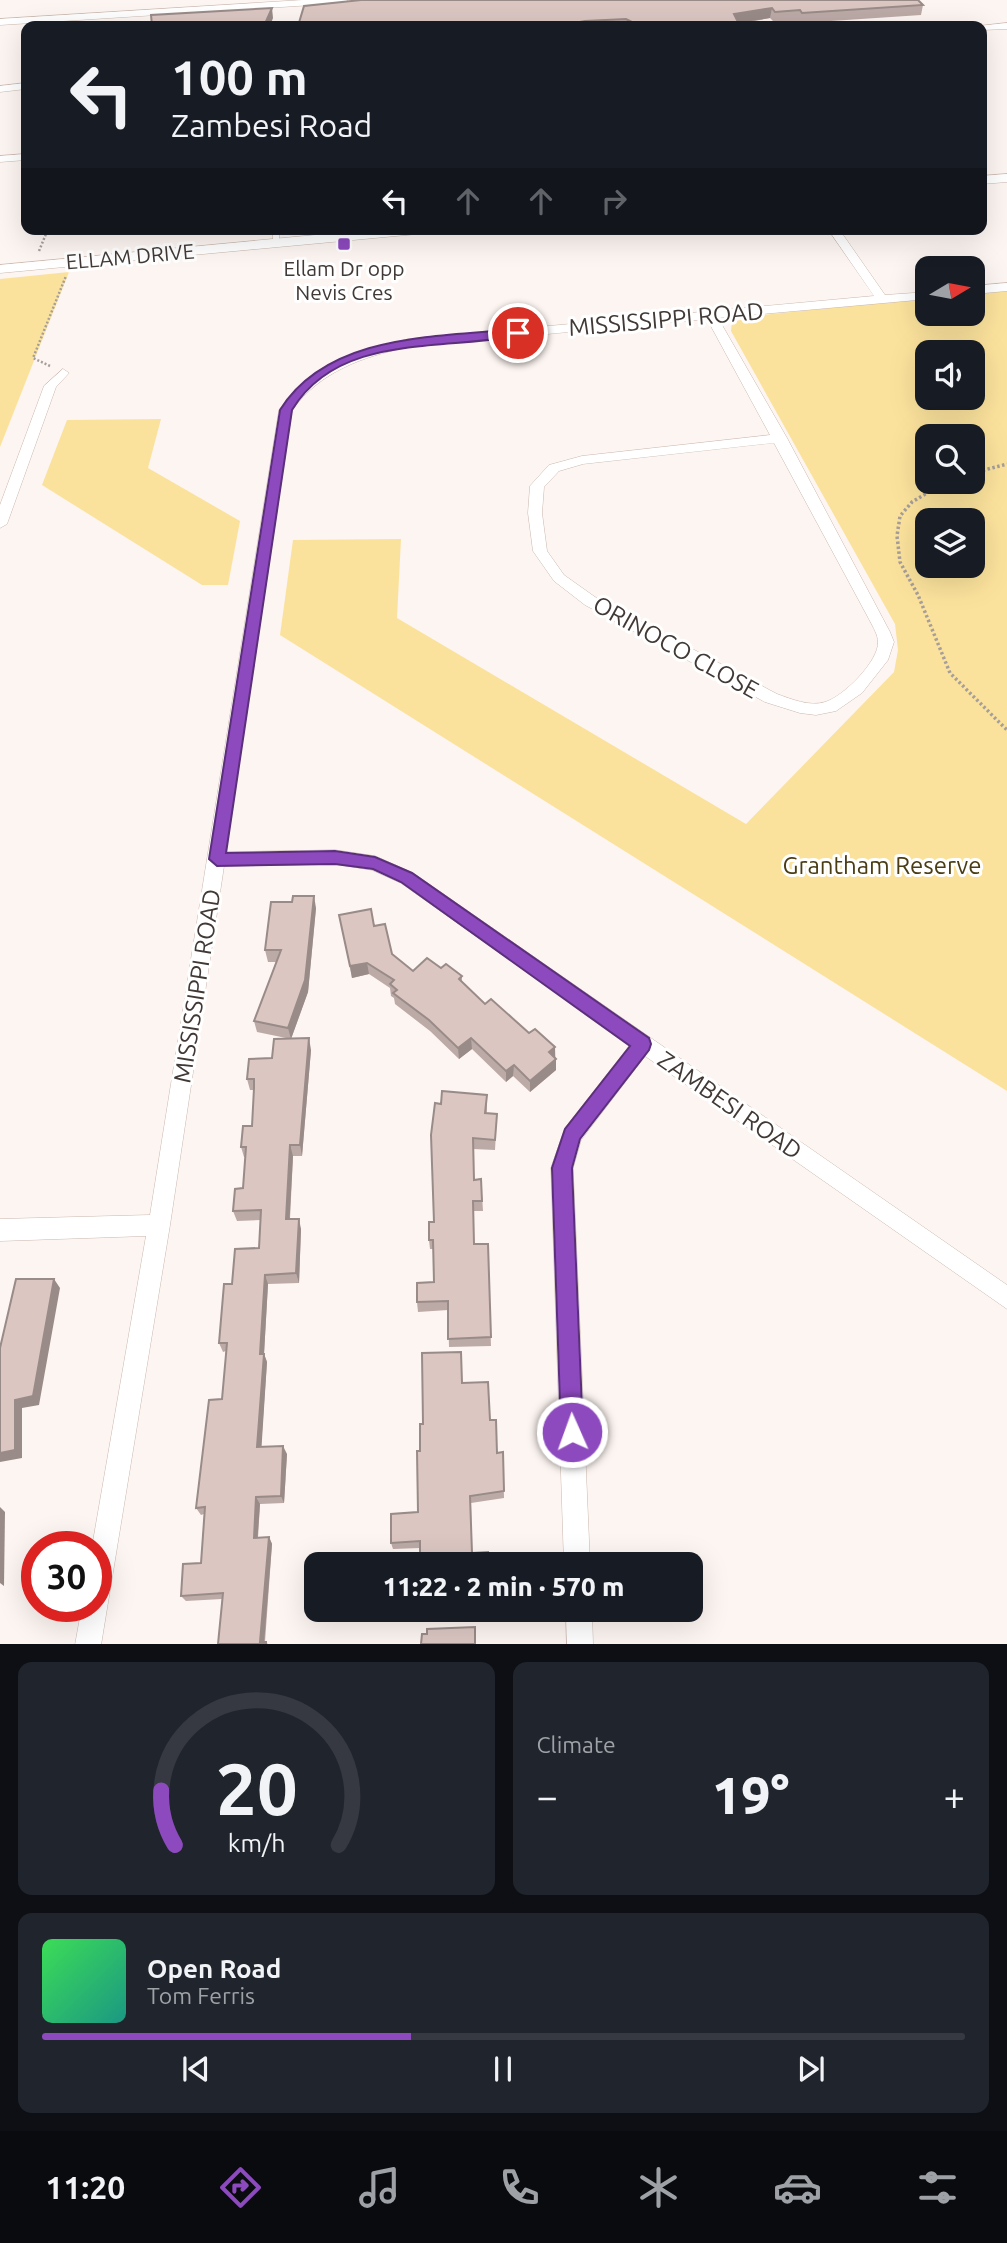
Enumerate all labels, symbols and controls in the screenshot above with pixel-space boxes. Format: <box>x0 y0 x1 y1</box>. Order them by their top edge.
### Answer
icon: left <box>56 49 147 140</box>
text: 100 m <box>171 49 308 104</box>
text: Zambesi Road <box>171 107 372 143</box>
icon: left <box>376 182 414 220</box>
icon: ahead <box>449 182 487 220</box>
icon: ahead <box>522 182 560 220</box>
icon: right <box>595 182 633 220</box>
marker: Ellam Dr opp Nevis Cres <box>336 236 352 252</box>
street label: ELLAM DRIVE <box>65 238 195 274</box>
place label: Ellam Dr opp Nevis Cres <box>283 256 405 304</box>
north arrow <box>915 256 985 326</box>
map controls <box>915 256 985 578</box>
street label: MISSISSIPPI ROAD <box>567 297 765 341</box>
pin <box>488 303 548 363</box>
icon: arrive <box>499 314 537 352</box>
button: sound <box>915 340 985 410</box>
button: search <box>915 424 985 494</box>
button: layers <box>915 508 985 578</box>
street label: ORINOCO CLOSE <box>589 590 763 704</box>
park label: Grantham Reserve <box>782 852 982 879</box>
street label: MISSISSIPPI ROAD <box>168 887 226 1085</box>
street label: ZAMBESI ROAD <box>653 1045 807 1165</box>
position arrow <box>535 1395 609 1469</box>
speed limit sign: 30 <box>21 1531 112 1622</box>
text: 11:22 · 2 min · 570 m <box>383 1572 624 1601</box>
text: Climate <box>537 1732 616 1757</box>
text: 20 <box>215 1747 297 1829</box>
text: 19° <box>712 1766 790 1824</box>
text: − <box>537 1775 558 1817</box>
text: + <box>944 1775 965 1817</box>
text: km/h <box>227 1828 285 1856</box>
text: Open Road <box>147 1954 281 1983</box>
text: Tom Ferris <box>147 1983 255 2008</box>
icon: previous <box>177 2050 215 2088</box>
icon: pause <box>484 2050 522 2088</box>
icon: next <box>792 2050 830 2088</box>
icon: directions <box>216 2163 265 2212</box>
icon: music <box>355 2163 404 2212</box>
icon: phone <box>495 2163 544 2212</box>
icon: climate <box>634 2163 683 2212</box>
icon: car <box>773 2163 822 2212</box>
icon: filters <box>913 2163 962 2212</box>
text: 11:20 <box>45 2169 125 2205</box>

